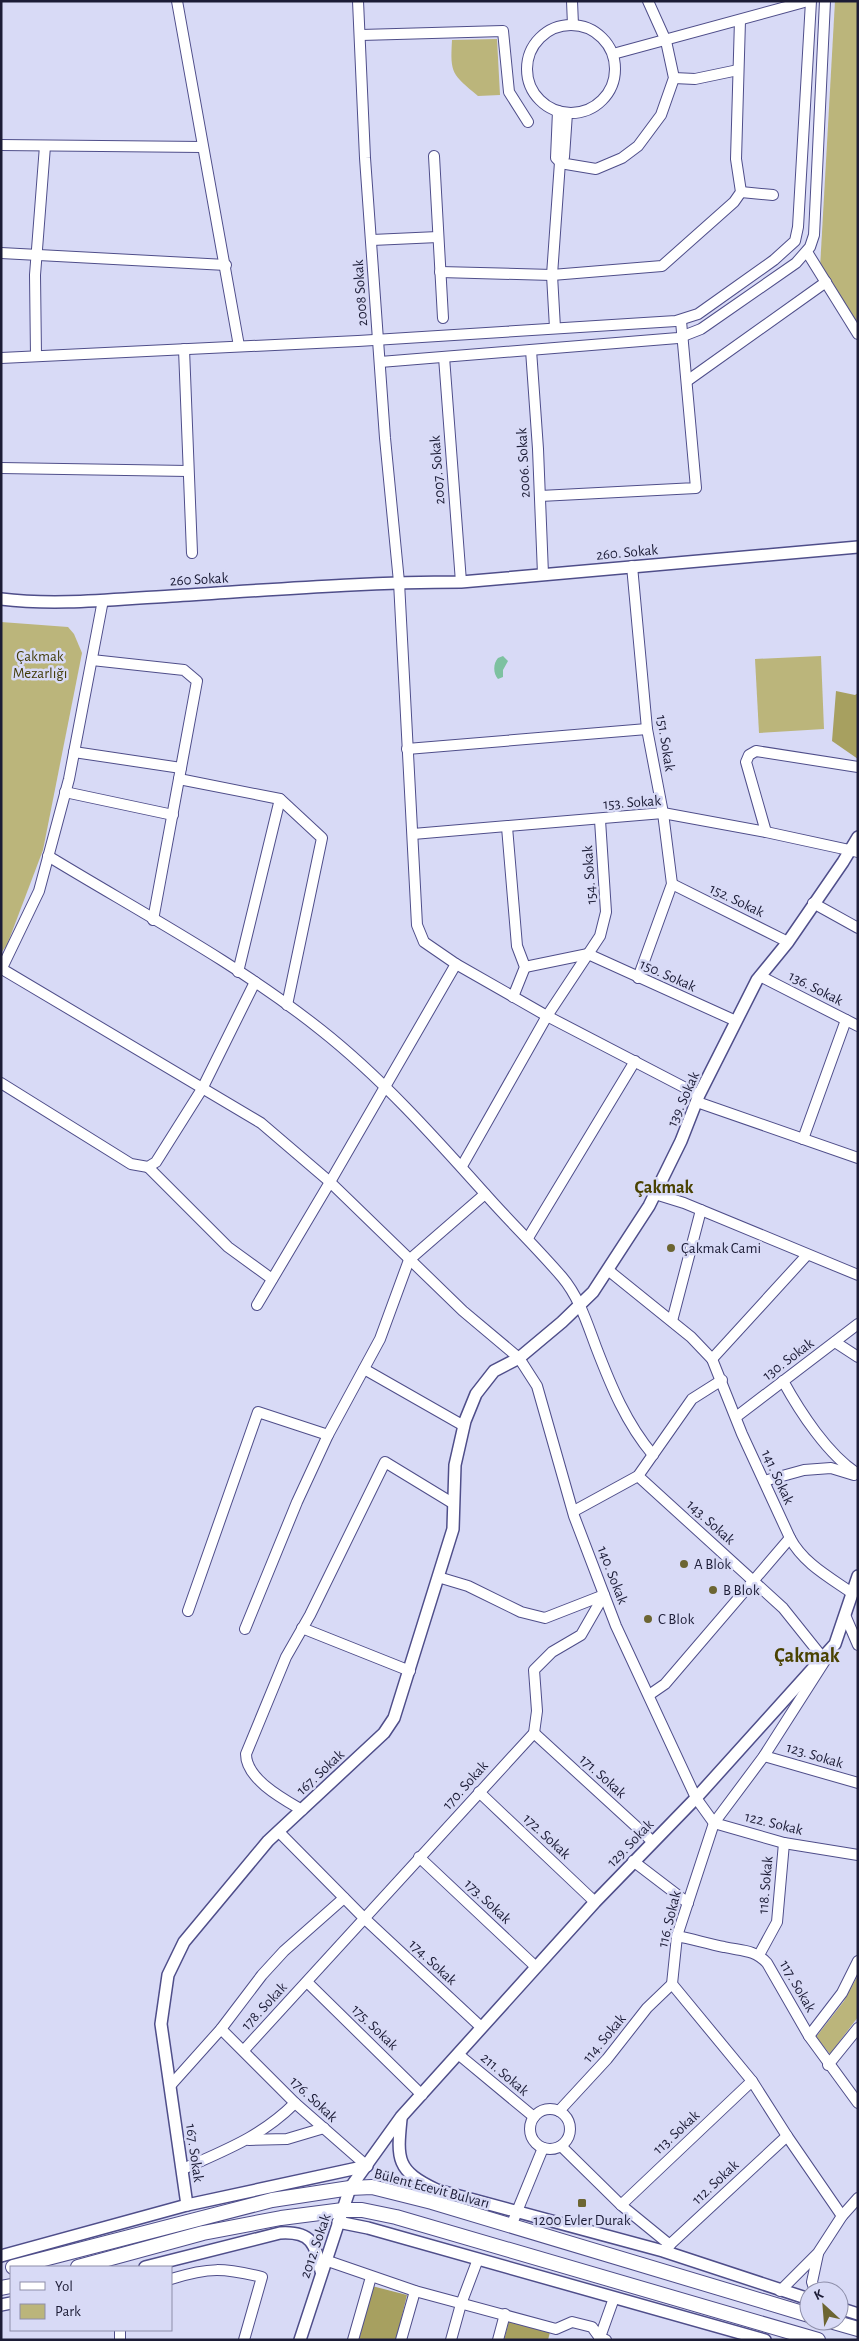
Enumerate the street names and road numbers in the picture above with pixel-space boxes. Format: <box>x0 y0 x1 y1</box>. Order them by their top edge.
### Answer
street label: 2008 Sokak <box>351 259 370 327</box>
street label: 2006. Sokak <box>514 427 533 498</box>
street label: 2007. Sokak <box>428 435 447 505</box>
street label: 260. Sokak <box>595 542 659 563</box>
street label: 260 Sokak <box>169 570 229 589</box>
street label: 151. Sokak <box>654 714 677 773</box>
street label: 153. Sokak <box>603 793 662 812</box>
street label: 154. Sokak <box>580 845 599 905</box>
street label: 152. Sokak <box>707 881 767 920</box>
street label: 150. Sokak <box>637 956 698 995</box>
street label: 136. Sokak <box>786 968 845 1009</box>
street label: 139. Sokak <box>665 1069 702 1129</box>
street label: 130. Sokak <box>760 1335 817 1383</box>
street label: 141. Sokak <box>759 1448 797 1507</box>
street label: 143. Sokak <box>684 1497 738 1548</box>
street label: 140. Sokak <box>595 1544 630 1606</box>
street label: 123. Sokak <box>785 1740 845 1771</box>
street label: 167. Sokak <box>294 1747 347 1798</box>
street label: 171. Sokak <box>576 1752 629 1801</box>
street label: 170. Sokak <box>440 1758 491 1813</box>
street label: 122. Sokak <box>743 1809 805 1838</box>
street label: 172. Sokak <box>520 1811 573 1862</box>
street label: 129. Sokak <box>604 1817 656 1870</box>
street label: 118. Sokak <box>756 1855 776 1914</box>
street label: 173. Sokak <box>461 1876 514 1927</box>
street label: 116. Sokak <box>655 1889 684 1949</box>
street label: 174. Sokak <box>406 1937 459 1988</box>
street label: 117. Sokak <box>777 1958 818 2015</box>
street label: 178. Sokak <box>239 1980 290 2033</box>
street label: 175. Sokak <box>349 2002 401 2053</box>
street label: 114. Sokak <box>580 2011 629 2065</box>
street label: 211. Sokak <box>478 2050 532 2099</box>
street label: 176. Sokak <box>287 2074 340 2125</box>
street label: 113. Sokak <box>650 2107 702 2157</box>
street label: 167. Sokak <box>183 2123 206 2183</box>
street label: 112. Sokak <box>689 2157 742 2207</box>
street label: Bülent Ecevit Bulvarı <box>373 2166 491 2211</box>
street label: 2012. Sokak <box>297 2212 334 2280</box>

